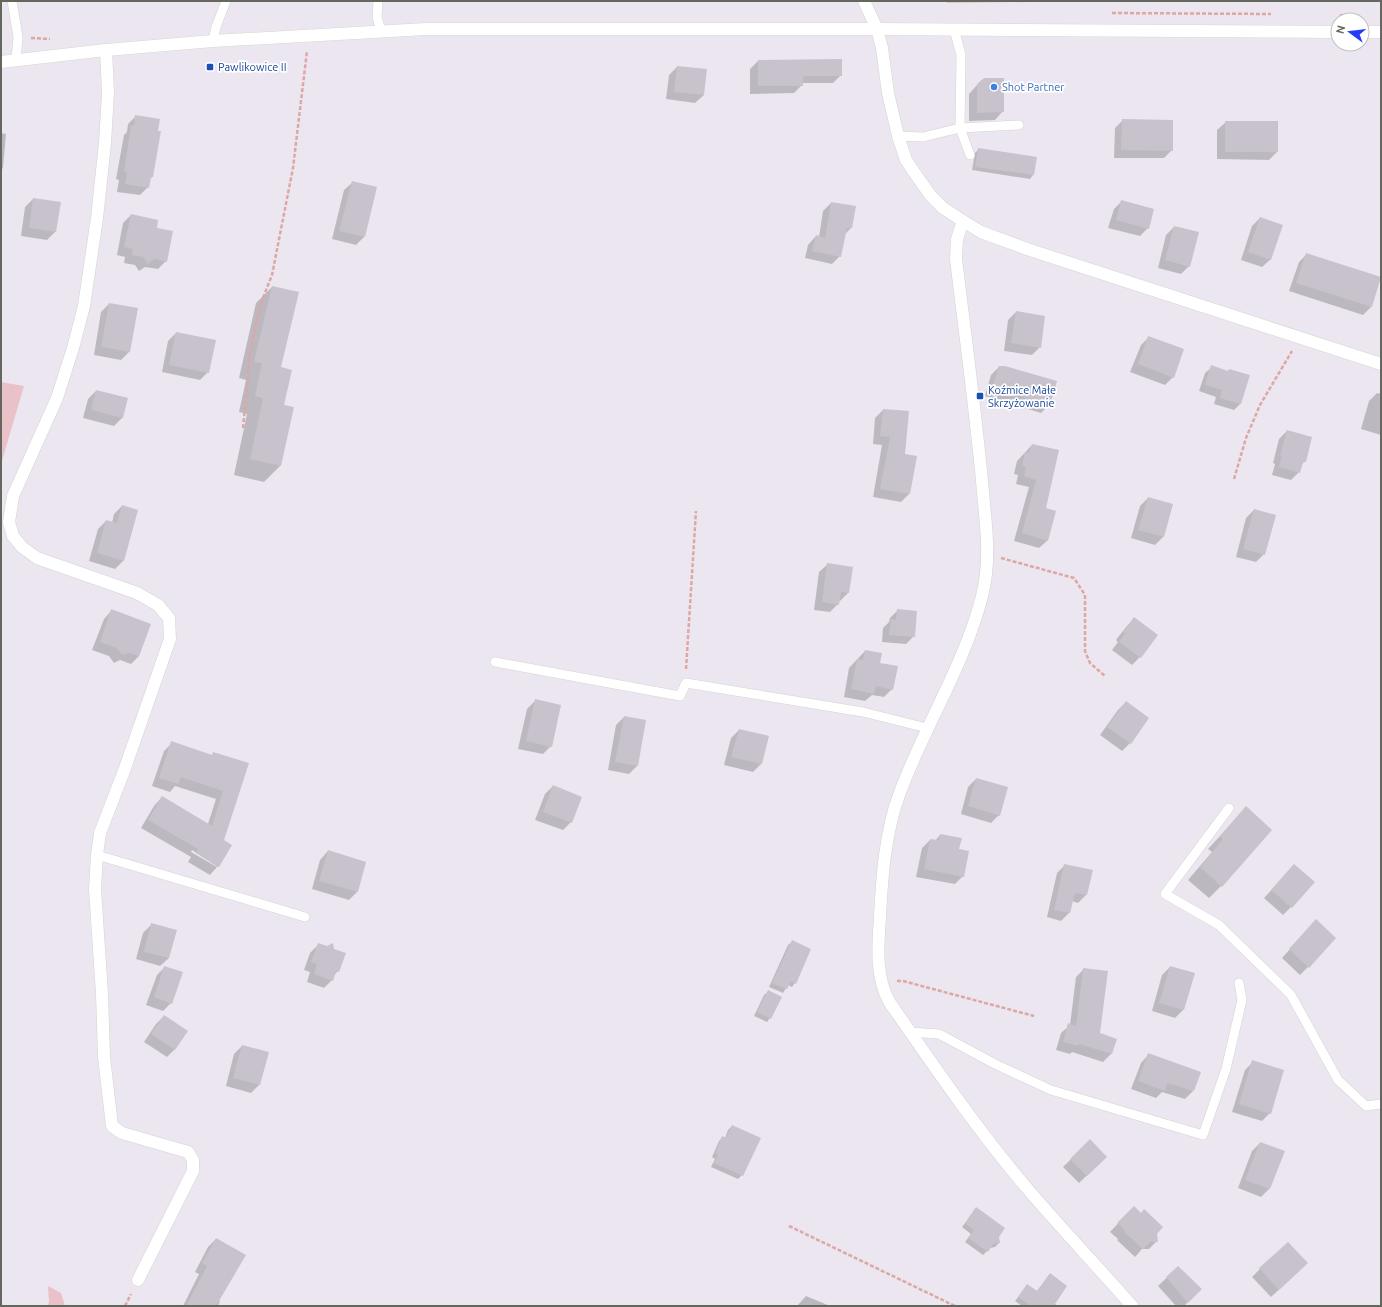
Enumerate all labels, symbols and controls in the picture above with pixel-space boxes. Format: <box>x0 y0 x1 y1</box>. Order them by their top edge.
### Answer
north arrow <box>1330 12 1370 52</box>
text: N <box>1333 24 1347 35</box>
place label: Pawlikowice II <box>218 61 287 73</box>
marker: Pawlikowice II <box>205 62 215 72</box>
place label: Shot Partner <box>1002 81 1065 93</box>
marker: Shot Partner <box>989 82 999 92</box>
place label: Koźmice Małe Skrzyżowanie <box>988 384 1056 409</box>
marker: Koźmice Małe Skrzyżowanie <box>975 391 985 401</box>

